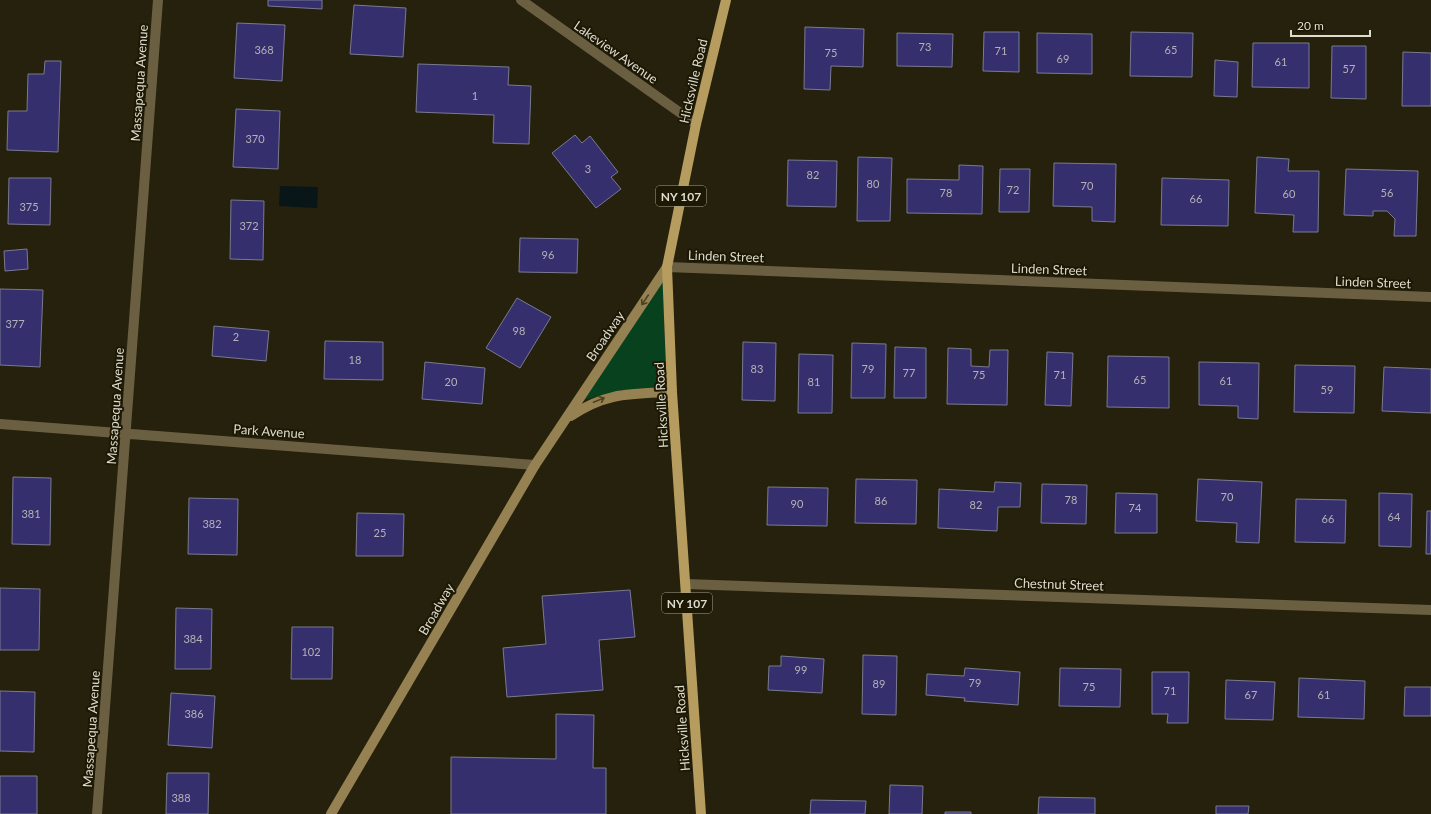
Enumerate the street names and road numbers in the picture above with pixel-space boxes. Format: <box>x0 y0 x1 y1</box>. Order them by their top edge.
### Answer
street label: Lakeview Avenue <box>571 17 661 87</box>
street label: Massapequa Avenue <box>127 24 151 142</box>
street label: Hicksville Road <box>676 37 710 125</box>
road number: NY 107 <box>656 186 706 206</box>
street label: Linden Street <box>688 247 765 265</box>
street label: Linden Street <box>1011 260 1088 278</box>
street label: Linden Street <box>1335 273 1412 291</box>
street label: Broadway <box>582 308 628 364</box>
street label: Massapequa Avenue <box>103 347 127 465</box>
street label: Hicksville Road <box>651 361 671 449</box>
street label: Park Avenue <box>233 421 305 441</box>
street label: Chestnut Street <box>1014 574 1104 594</box>
street label: Broadway <box>415 580 457 638</box>
road number: NY 107 <box>662 593 712 613</box>
street label: Massapequa Avenue <box>79 670 103 788</box>
street label: Hicksville Road <box>671 684 693 772</box>

